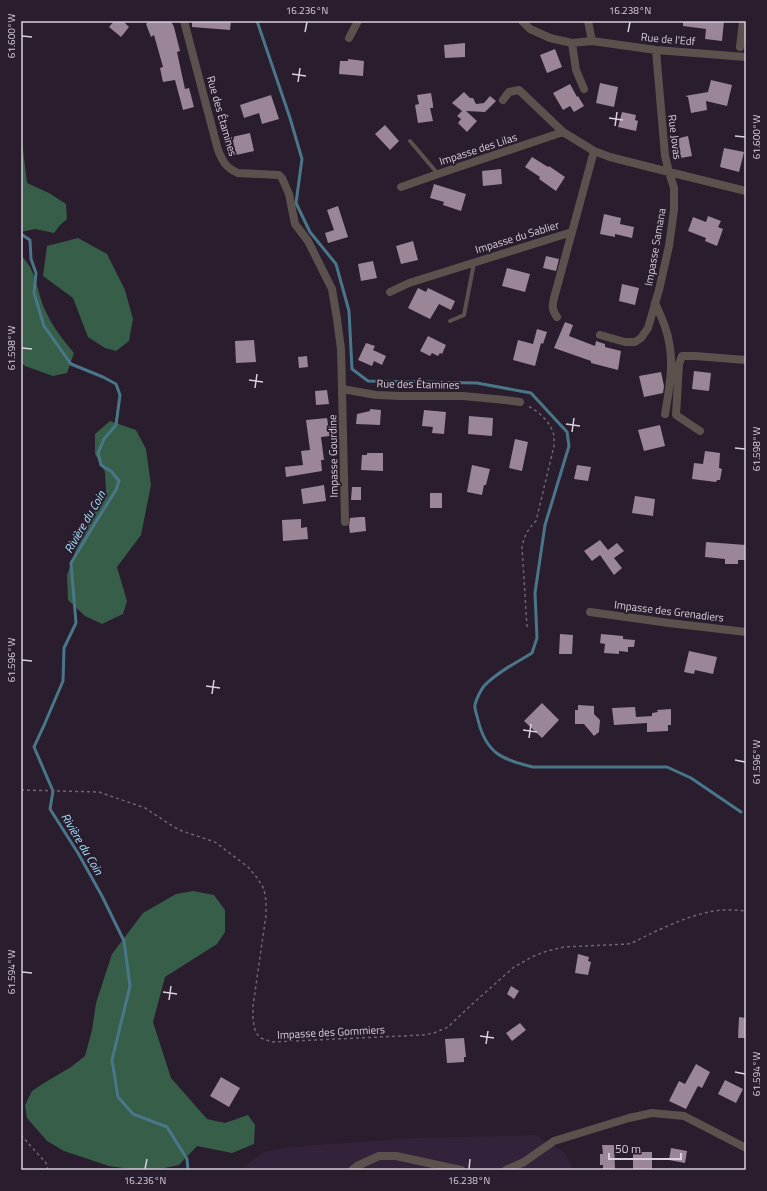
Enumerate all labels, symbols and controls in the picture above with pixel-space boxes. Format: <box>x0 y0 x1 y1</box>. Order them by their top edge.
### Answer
text: 16.236°N <box>286 3 328 18</box>
text: 16.238°N <box>609 3 651 18</box>
text: 61.600°W <box>4 14 19 58</box>
street label: Rue de l'Edf <box>640 29 696 49</box>
street label: Rue des Étamines <box>203 74 241 158</box>
street label: Rue Jovas <box>664 114 686 160</box>
text: 61.600°W <box>749 115 764 159</box>
street label: Impasse des Lilas <box>437 129 519 169</box>
street label: Impasse Samana <box>640 206 670 287</box>
street label: Impasse du Sablier <box>473 217 561 257</box>
text: 61.598°W <box>4 326 19 370</box>
street label: Rue des Étamines <box>376 375 460 393</box>
street label: Impasse Gourdine <box>324 414 342 498</box>
text: 61.598°W <box>749 427 764 471</box>
water label: Rivière du Coin <box>59 486 111 557</box>
street label: Impasse des Grenadiers <box>613 596 725 626</box>
text: 61.596°W <box>4 638 19 682</box>
text: 61.596°W <box>749 740 764 784</box>
water label: Rivière du Coin <box>56 809 109 879</box>
text: 61.594°W <box>4 950 19 994</box>
street label: Impasse des Gommiers <box>277 1021 385 1043</box>
text: 61.594°W <box>749 1052 764 1096</box>
scale bar <box>609 1135 681 1161</box>
text: 50 m <box>615 1139 641 1158</box>
text: 16.236°N <box>124 1173 166 1188</box>
text: 16.238°N <box>448 1173 490 1188</box>

